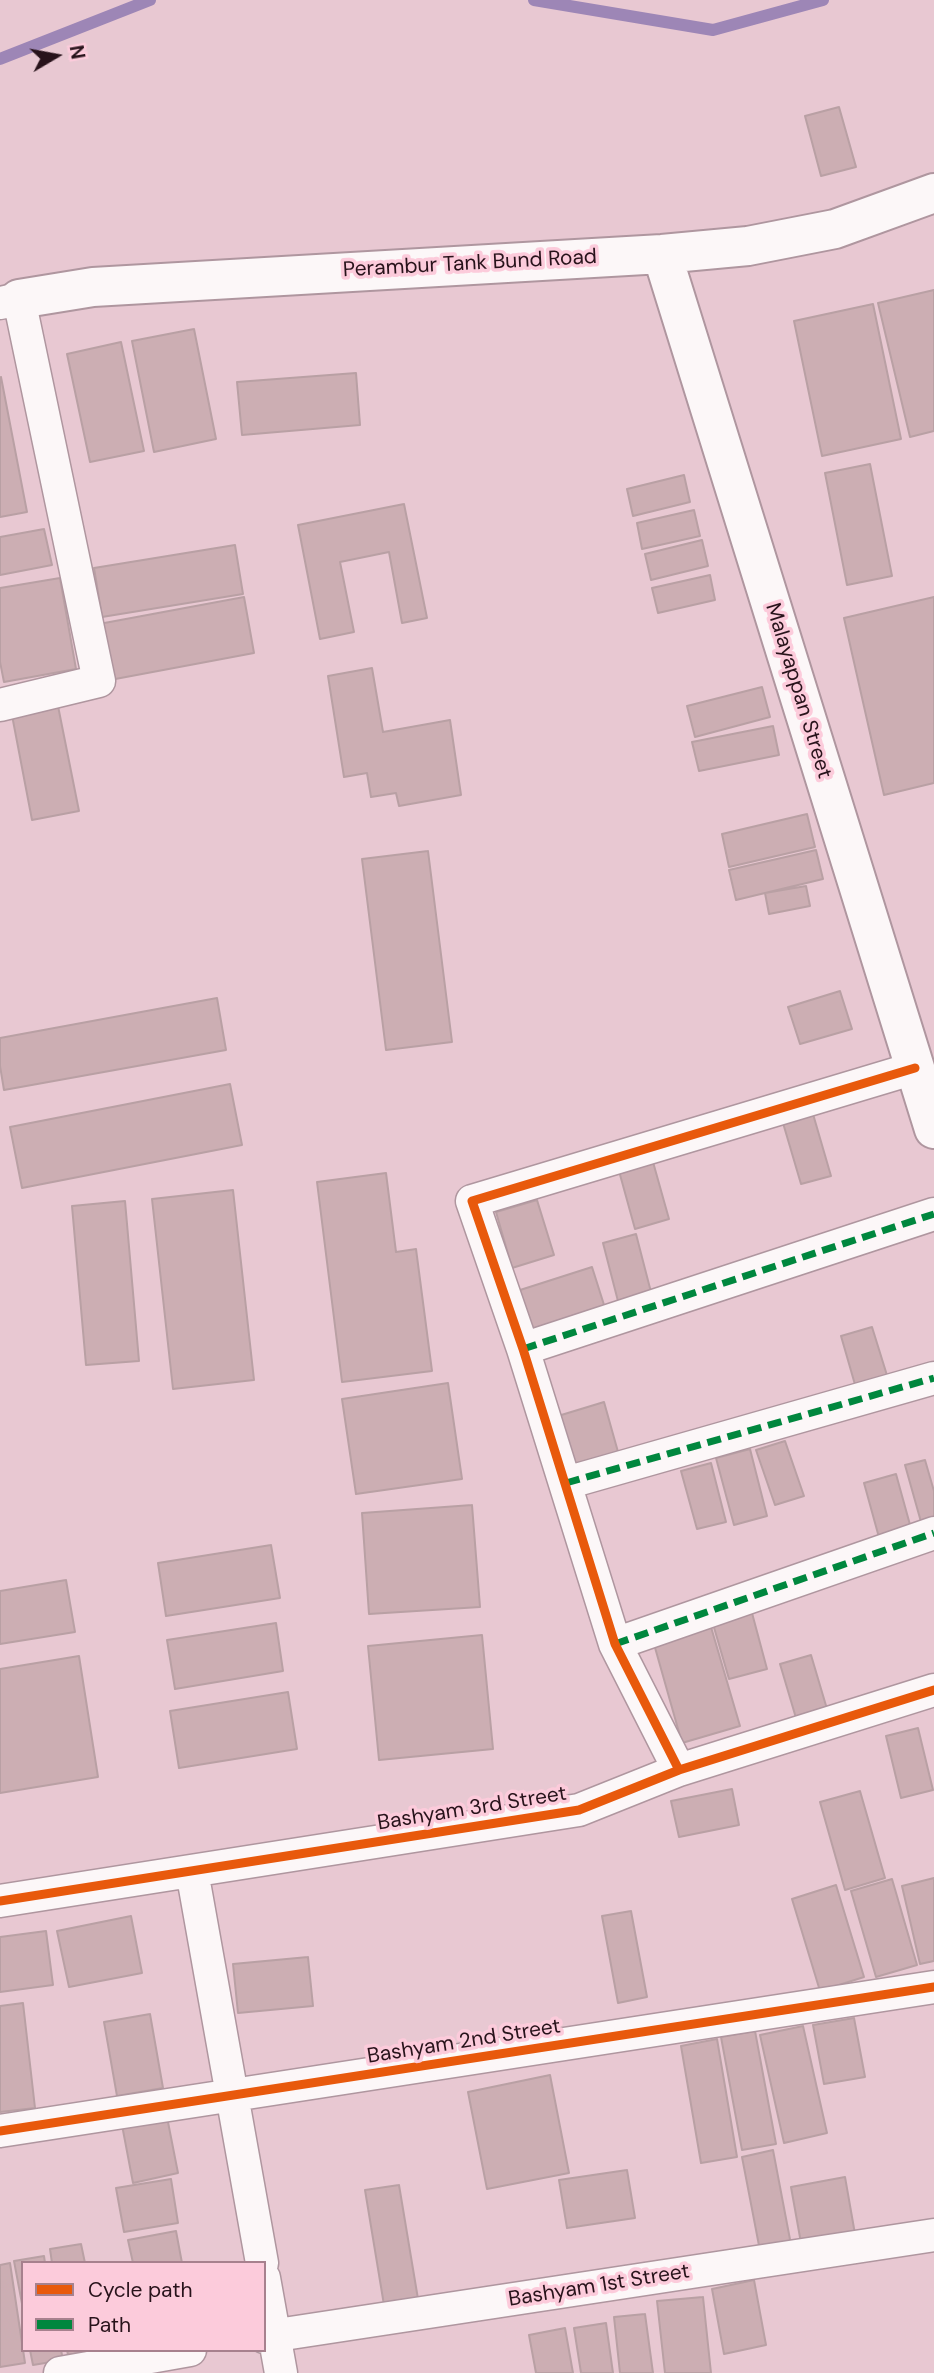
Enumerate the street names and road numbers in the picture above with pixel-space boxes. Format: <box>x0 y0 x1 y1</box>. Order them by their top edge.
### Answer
street label: Perambur Tank Bund Road <box>342 245 598 283</box>
street label: Malayappan Street <box>759 600 837 782</box>
street label: Bashyam 3rd Street <box>376 1782 568 1836</box>
street label: Bashyam 2nd Street <box>365 2014 563 2070</box>
street label: Bashyam 1st Street <box>507 2259 691 2313</box>

